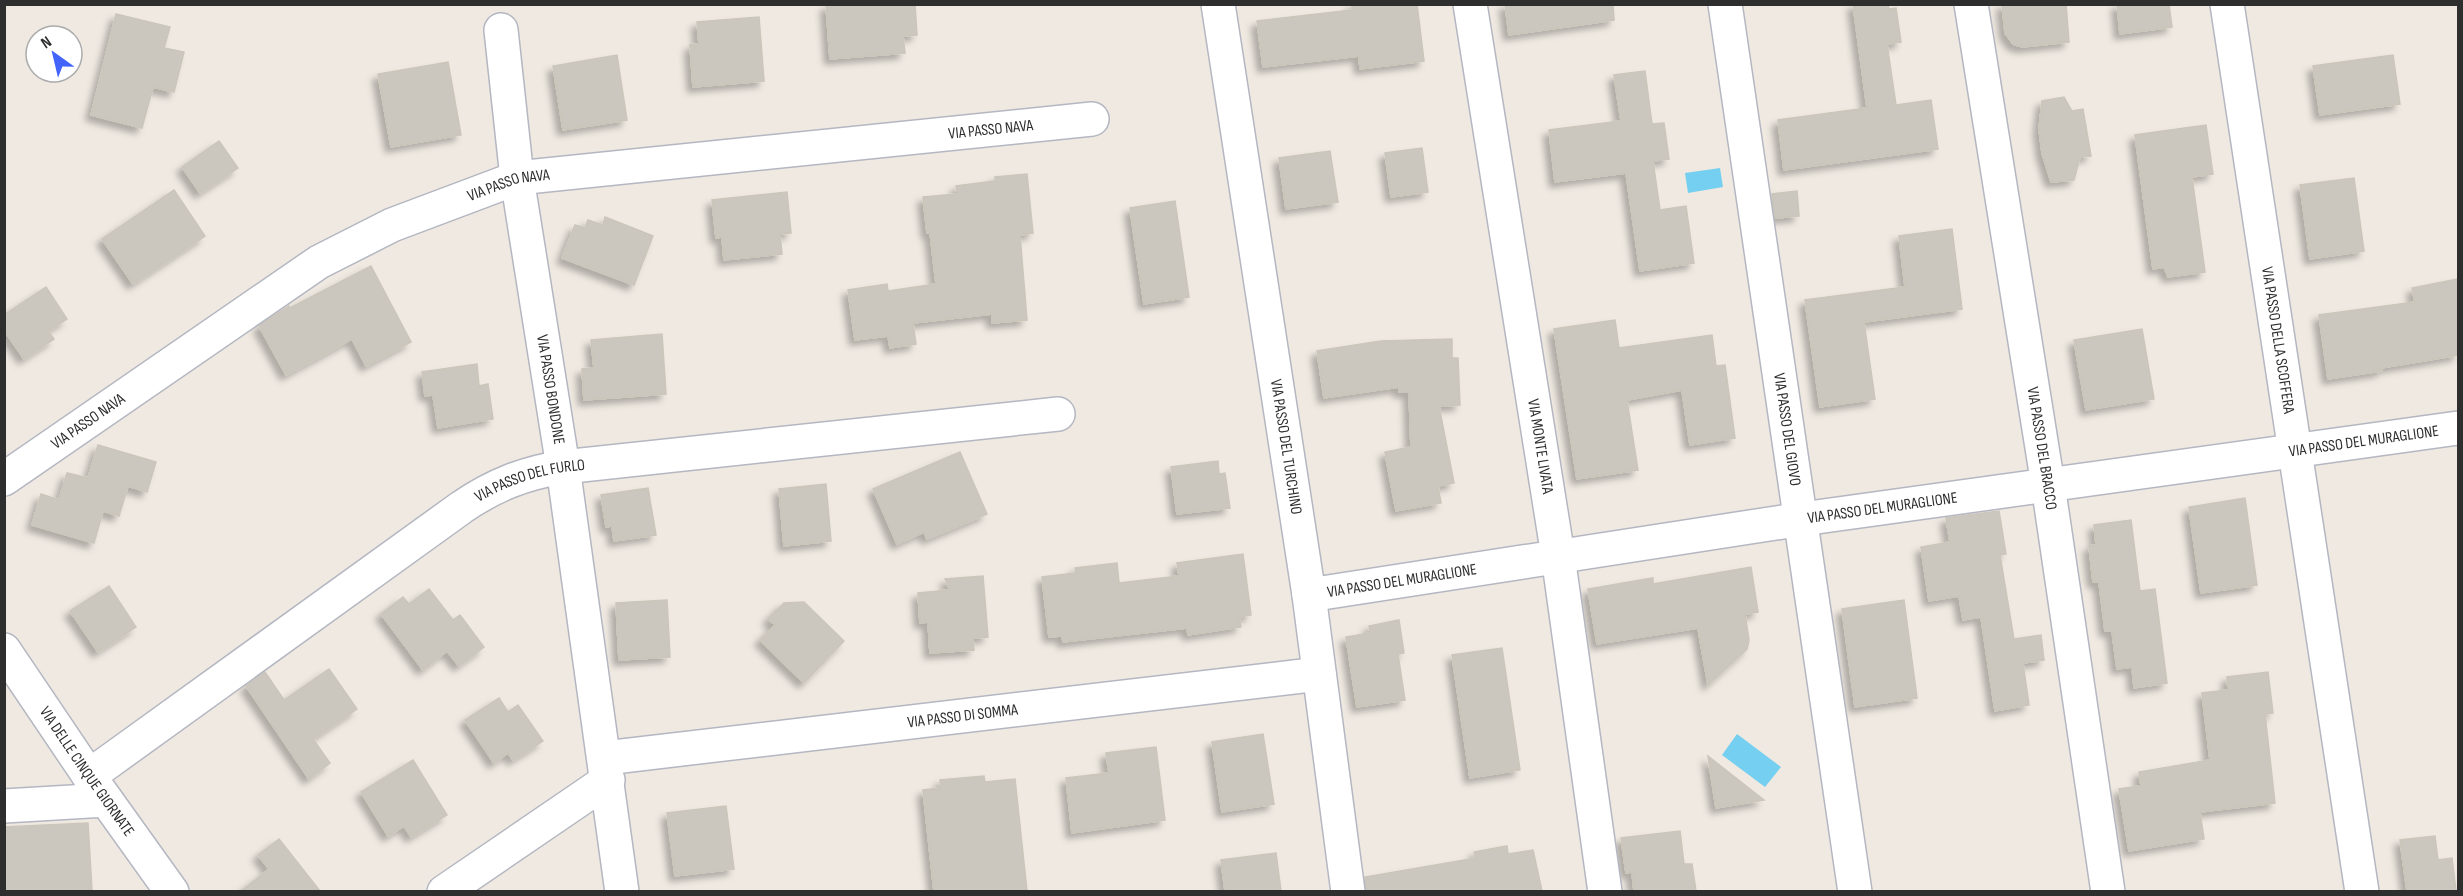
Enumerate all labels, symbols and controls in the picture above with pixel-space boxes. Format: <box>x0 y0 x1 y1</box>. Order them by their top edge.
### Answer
north arrow <box>24 24 84 84</box>
text: N <box>38 33 55 53</box>
street label: VIA PASSO NAVA <box>947 116 1034 143</box>
street label: VIA PASSO NAVA <box>465 165 551 205</box>
street label: VIA PASSO DELLA SCOFFERA <box>2258 265 2299 415</box>
street label: VIA PASSO BONDONE <box>533 333 569 446</box>
street label: VIA PASSO DEL GIOVO <box>1770 372 1805 487</box>
street label: VIA PASSO DEL TURCHINO <box>1266 378 1306 516</box>
street label: VIA PASSO DEL BRACCO <box>2023 385 2061 511</box>
street label: VIA PASSO NAVA <box>48 389 129 453</box>
street label: VIA MONTE LIVATA <box>1524 398 1557 495</box>
street label: VIA PASSO DEL MURAGLIONE <box>2288 421 2440 461</box>
street label: VIA PASSO DEL FURLO <box>471 455 586 506</box>
street label: VIA PASSO DEL MURAGLIONE <box>1806 488 1959 528</box>
street label: VIA PASSO DEL MURAGLIONE <box>1326 560 1478 602</box>
street label: VIA PASSO DI SOMMA <box>906 700 1019 732</box>
street label: VIA DELLE CINQUE GIORNATE <box>35 703 138 840</box>

